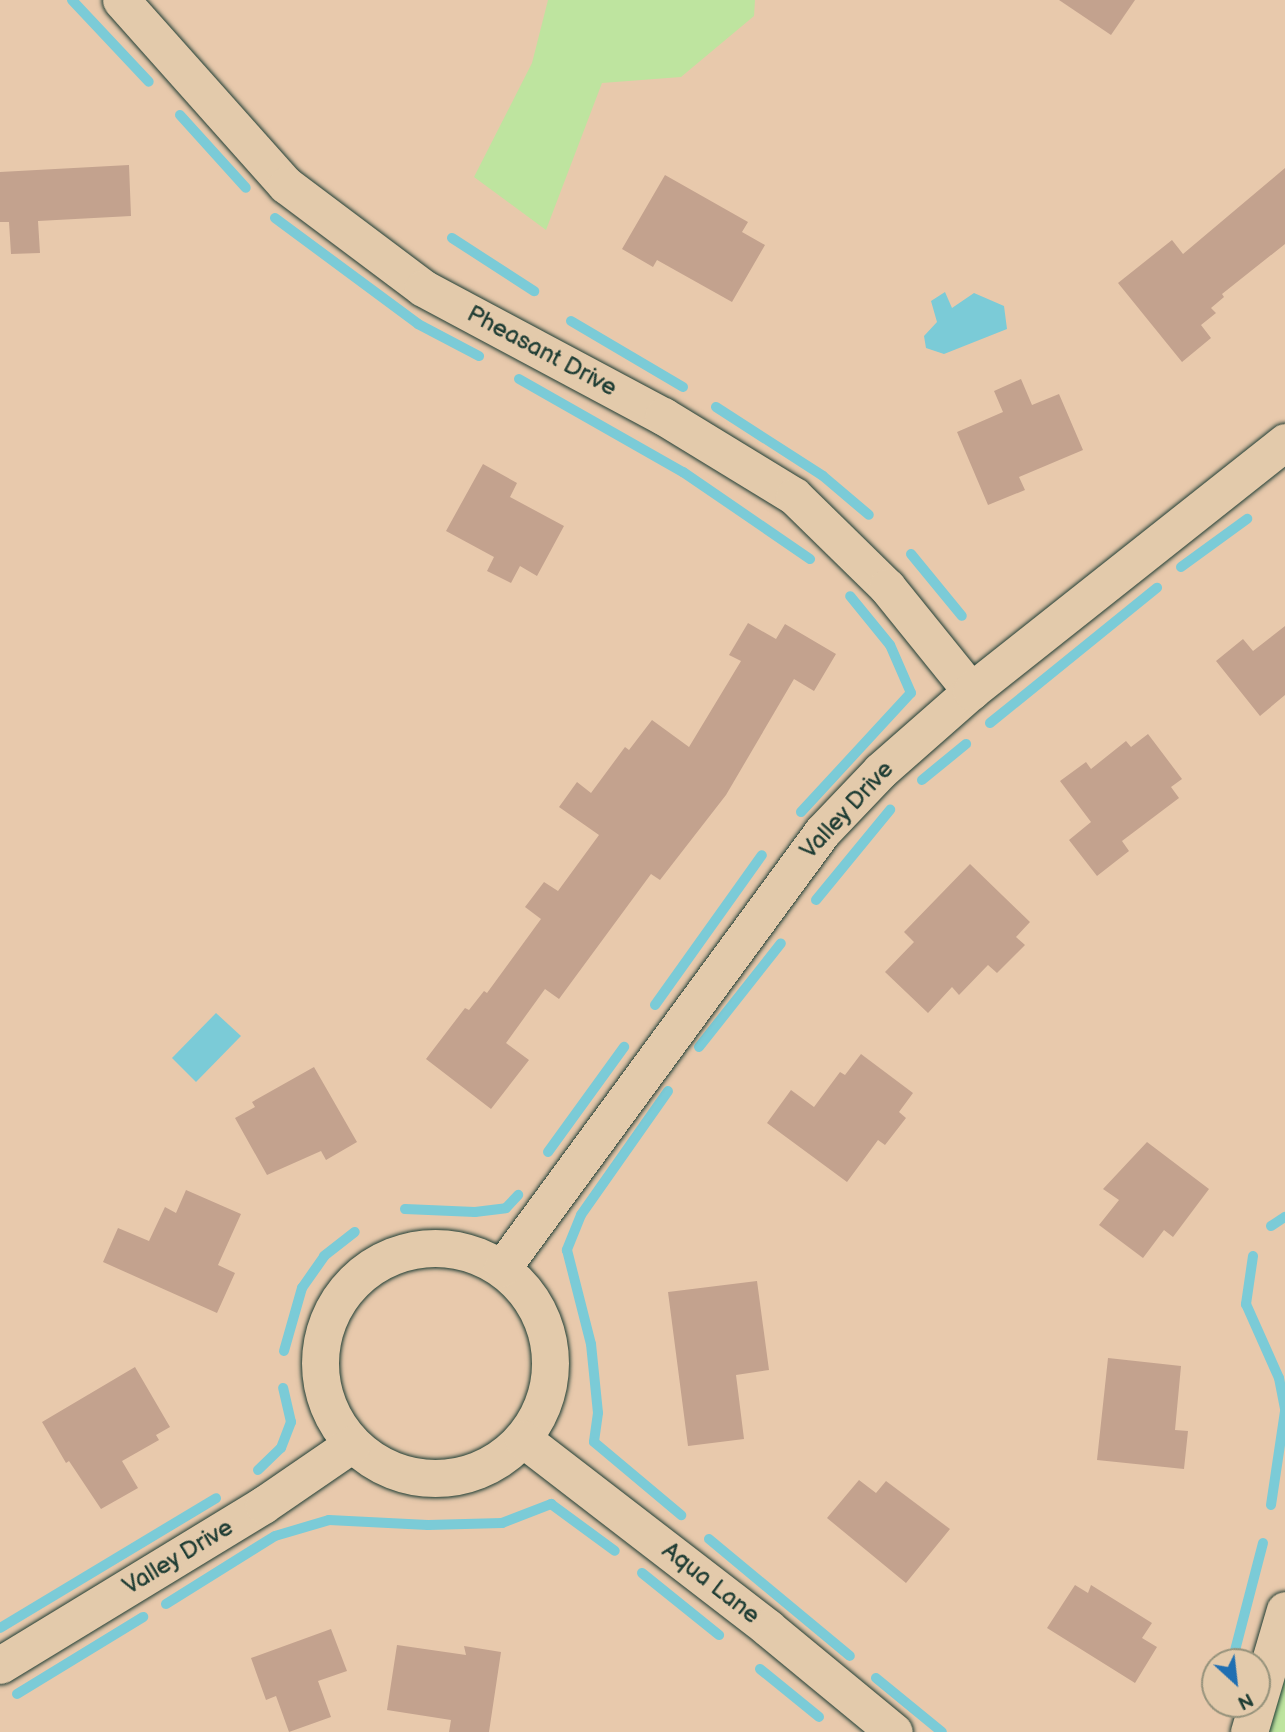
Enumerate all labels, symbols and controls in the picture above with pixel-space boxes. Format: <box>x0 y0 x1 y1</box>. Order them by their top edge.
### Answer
street label: Pheasant Drive <box>462 299 622 403</box>
street label: Valley Drive <box>794 755 900 865</box>
street label: Valley Drive <box>117 1513 239 1601</box>
street label: Aqua Lane <box>656 1536 766 1630</box>
north arrow <box>1201 1648 1271 1718</box>
text: N <box>1233 1687 1256 1714</box>

